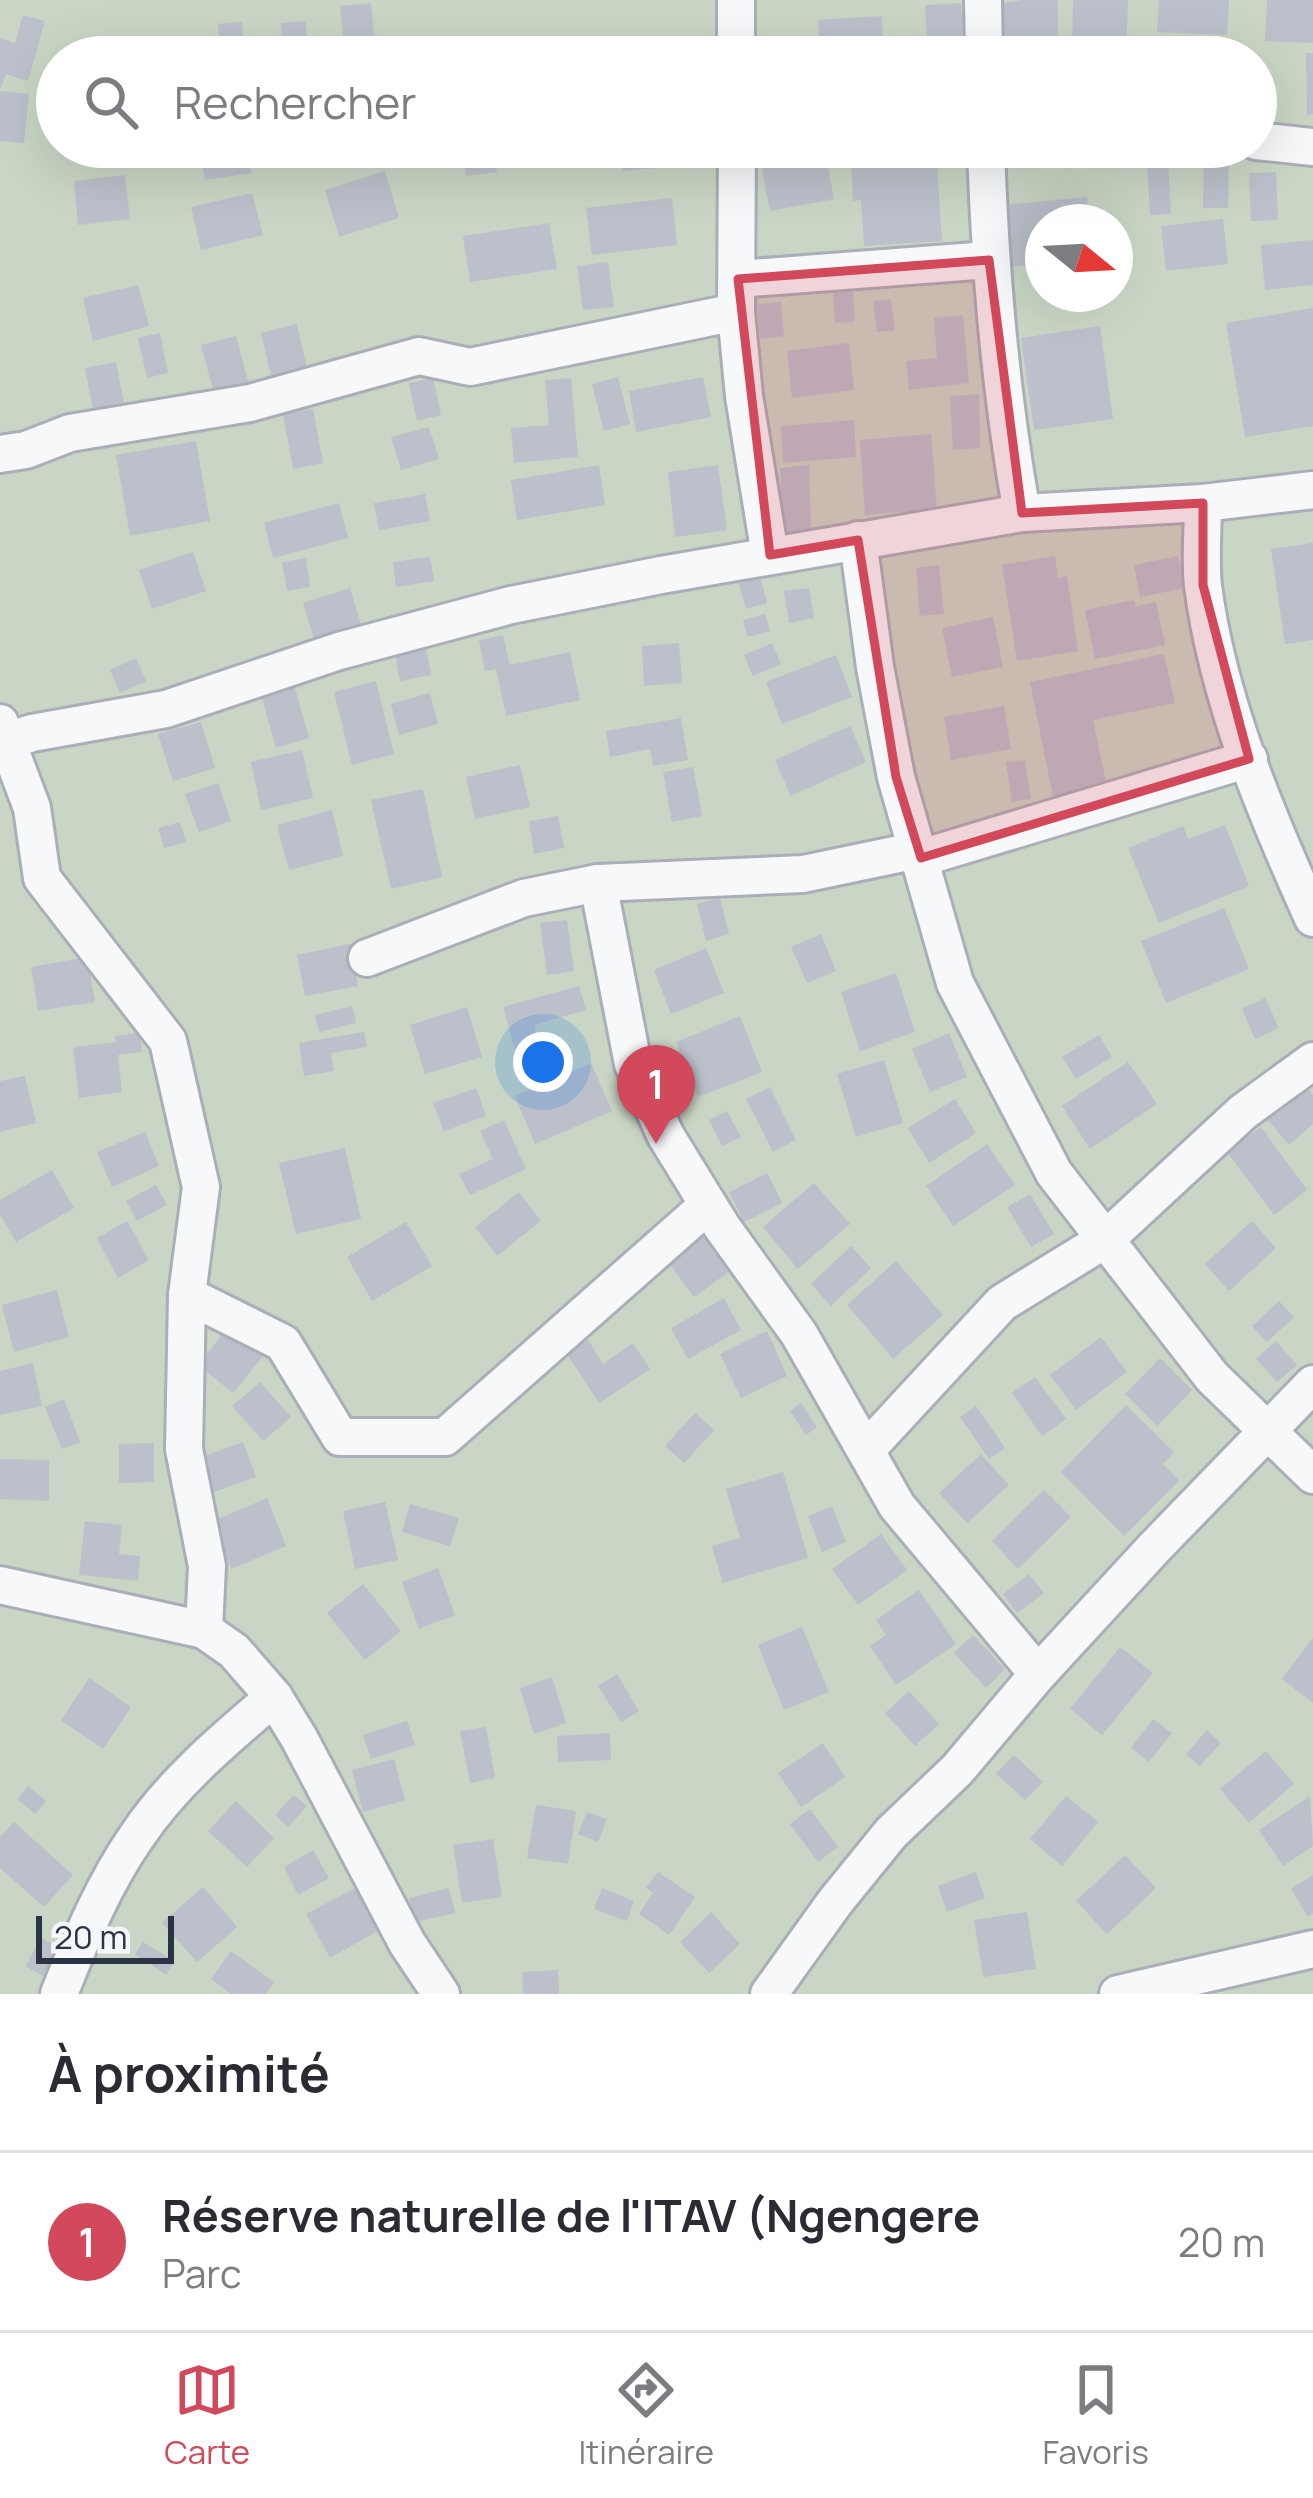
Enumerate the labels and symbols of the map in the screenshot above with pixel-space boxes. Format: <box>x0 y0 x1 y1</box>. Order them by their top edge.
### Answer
north arrow <box>1025 204 1133 312</box>
your location <box>513 1032 573 1092</box>
pin: 1 <box>617 1045 695 1144</box>
scale bar <box>36 1910 174 1963</box>

